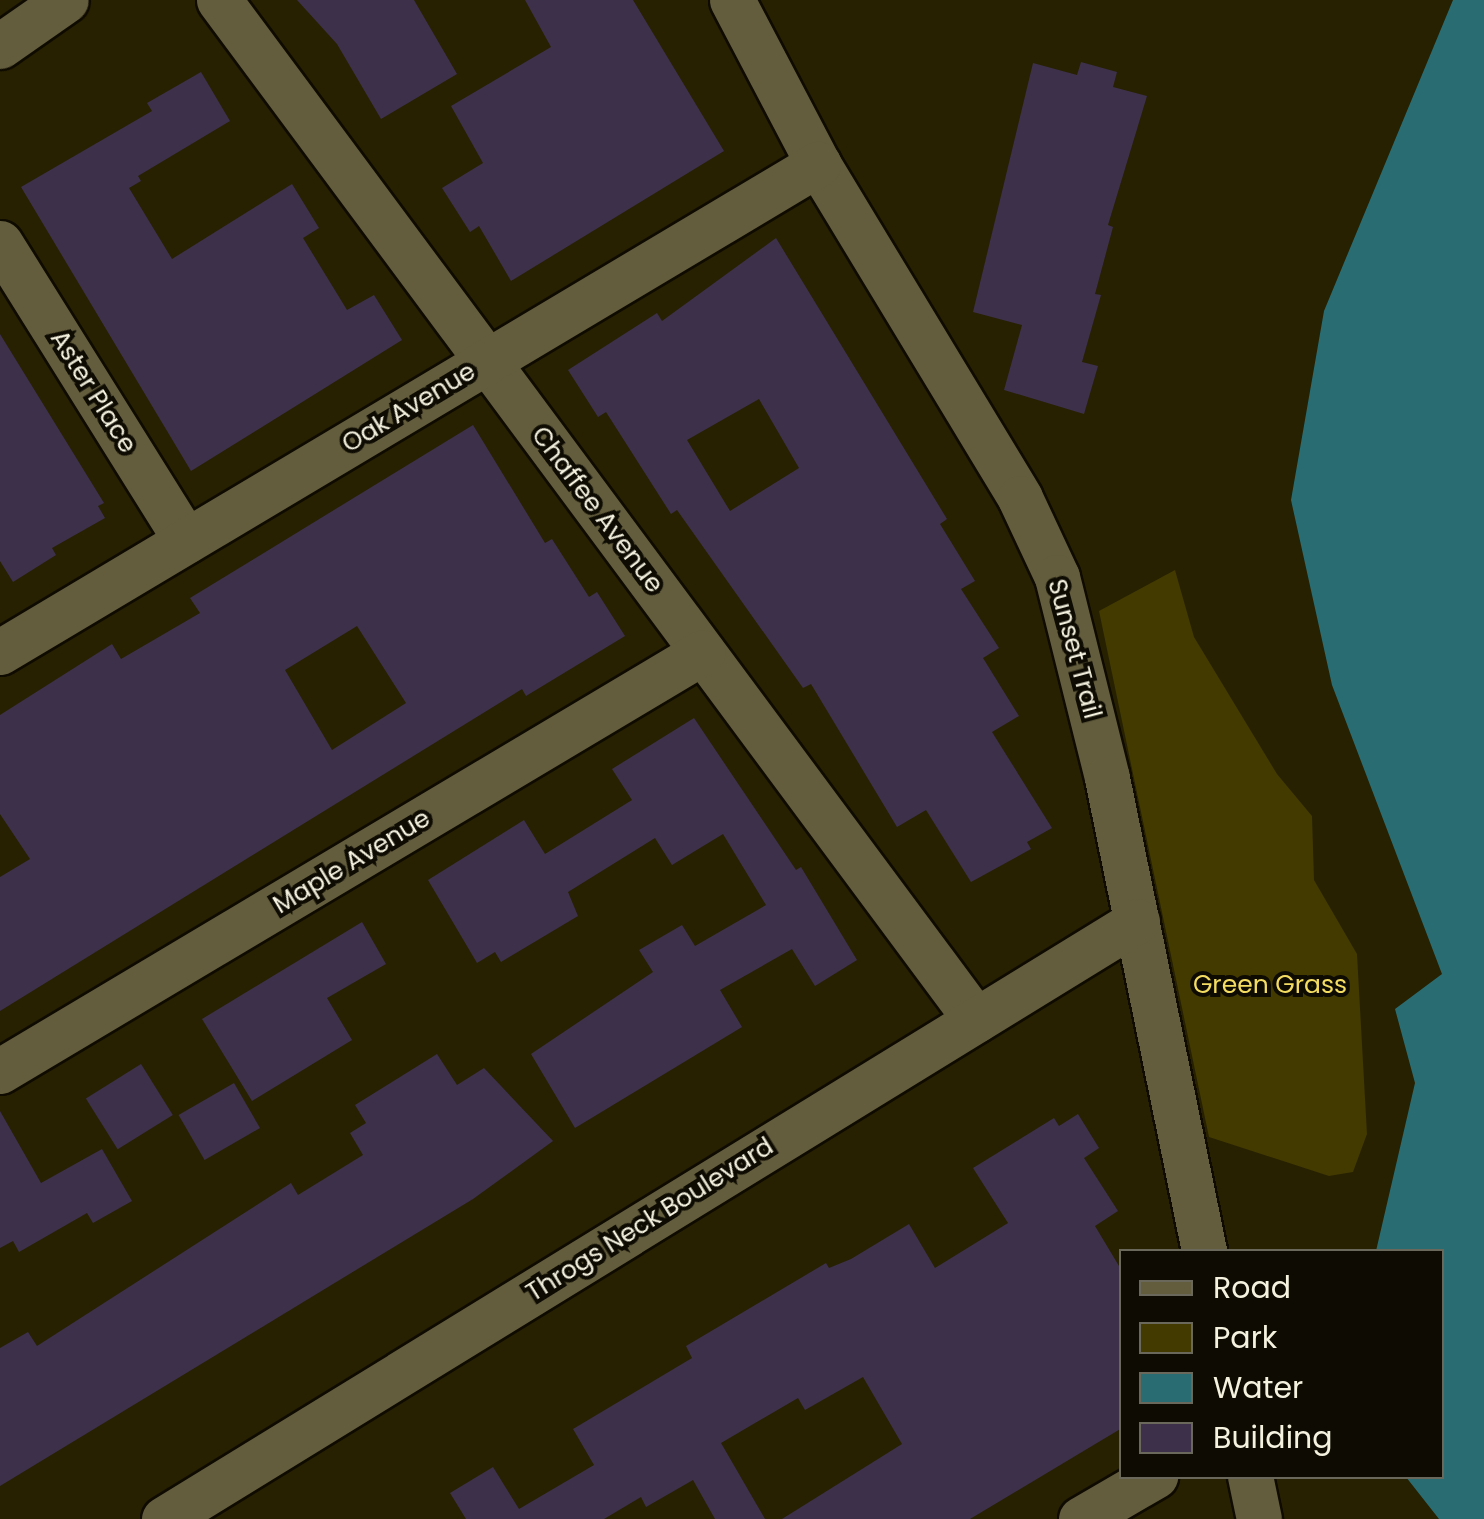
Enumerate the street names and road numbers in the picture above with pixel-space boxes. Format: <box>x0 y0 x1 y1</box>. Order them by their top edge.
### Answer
street label: Aster Place <box>44 325 142 459</box>
street label: Oak Avenue <box>337 357 481 459</box>
street label: Chaffee Avenue <box>525 421 669 599</box>
street label: Sunset Trail <box>1041 576 1107 722</box>
street label: Maple Avenue <box>268 803 436 921</box>
street label: Throgs Neck Boulevard <box>521 1132 779 1308</box>

